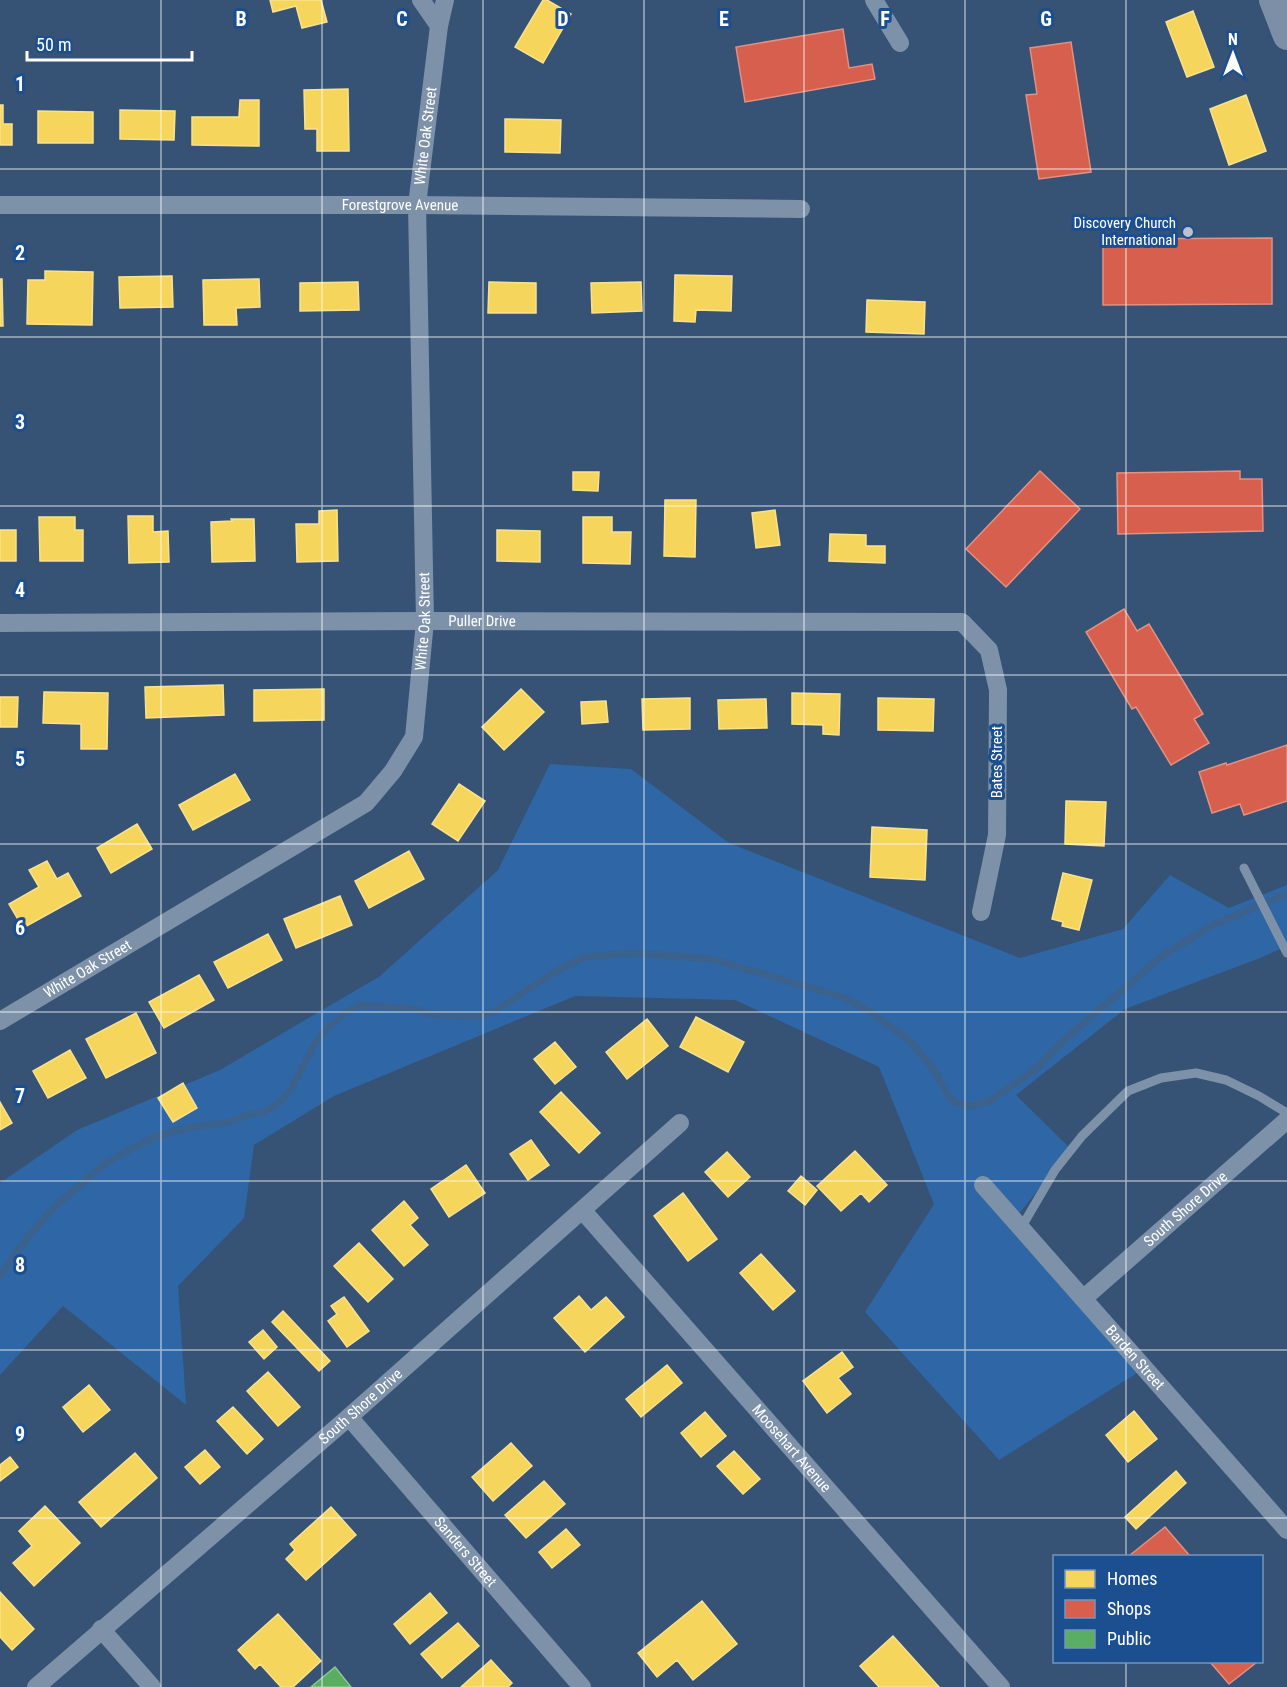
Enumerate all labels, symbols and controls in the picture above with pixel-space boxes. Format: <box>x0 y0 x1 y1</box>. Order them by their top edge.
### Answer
text: B <box>235 7 247 31</box>
text: C <box>396 7 408 31</box>
text: D <box>557 7 569 31</box>
text: E <box>719 7 729 31</box>
text: F <box>880 7 890 31</box>
text: G <box>1040 7 1052 31</box>
scale bar <box>27 24 192 62</box>
north arrow <box>1203 24 1263 84</box>
text: N <box>1228 30 1238 49</box>
text: 50 m <box>36 34 71 55</box>
text: 1 <box>15 72 25 96</box>
street label: White Oak Street <box>411 86 440 186</box>
street label: Forestgrove Avenue <box>342 196 458 214</box>
place label: Discovery Church International <box>1073 214 1176 249</box>
marker: Discovery Church International <box>1181 225 1195 239</box>
text: 2 <box>15 241 25 265</box>
text: 3 <box>15 410 25 434</box>
street label: White Oak Street <box>411 572 434 671</box>
text: 4 <box>15 578 25 602</box>
street label: Puller Drive <box>448 612 516 630</box>
street label: Bates Street <box>988 726 1006 798</box>
text: 5 <box>15 747 25 771</box>
text: 6 <box>15 916 25 940</box>
street label: White Oak Street <box>41 936 135 1002</box>
text: 7 <box>15 1084 25 1108</box>
street label: South Shore Drive <box>1140 1168 1231 1250</box>
text: 8 <box>15 1253 25 1277</box>
street label: Barden Street <box>1102 1322 1168 1394</box>
street label: South Shore Drive <box>315 1365 406 1448</box>
street label: Moosehart Avenue <box>748 1401 835 1496</box>
text: 9 <box>15 1422 25 1446</box>
street label: Sanders Street <box>430 1513 500 1590</box>
legend <box>1053 1555 1263 1663</box>
text: Homes <box>1107 1568 1157 1589</box>
text: Shops <box>1107 1598 1151 1619</box>
text: Public <box>1107 1628 1151 1649</box>

